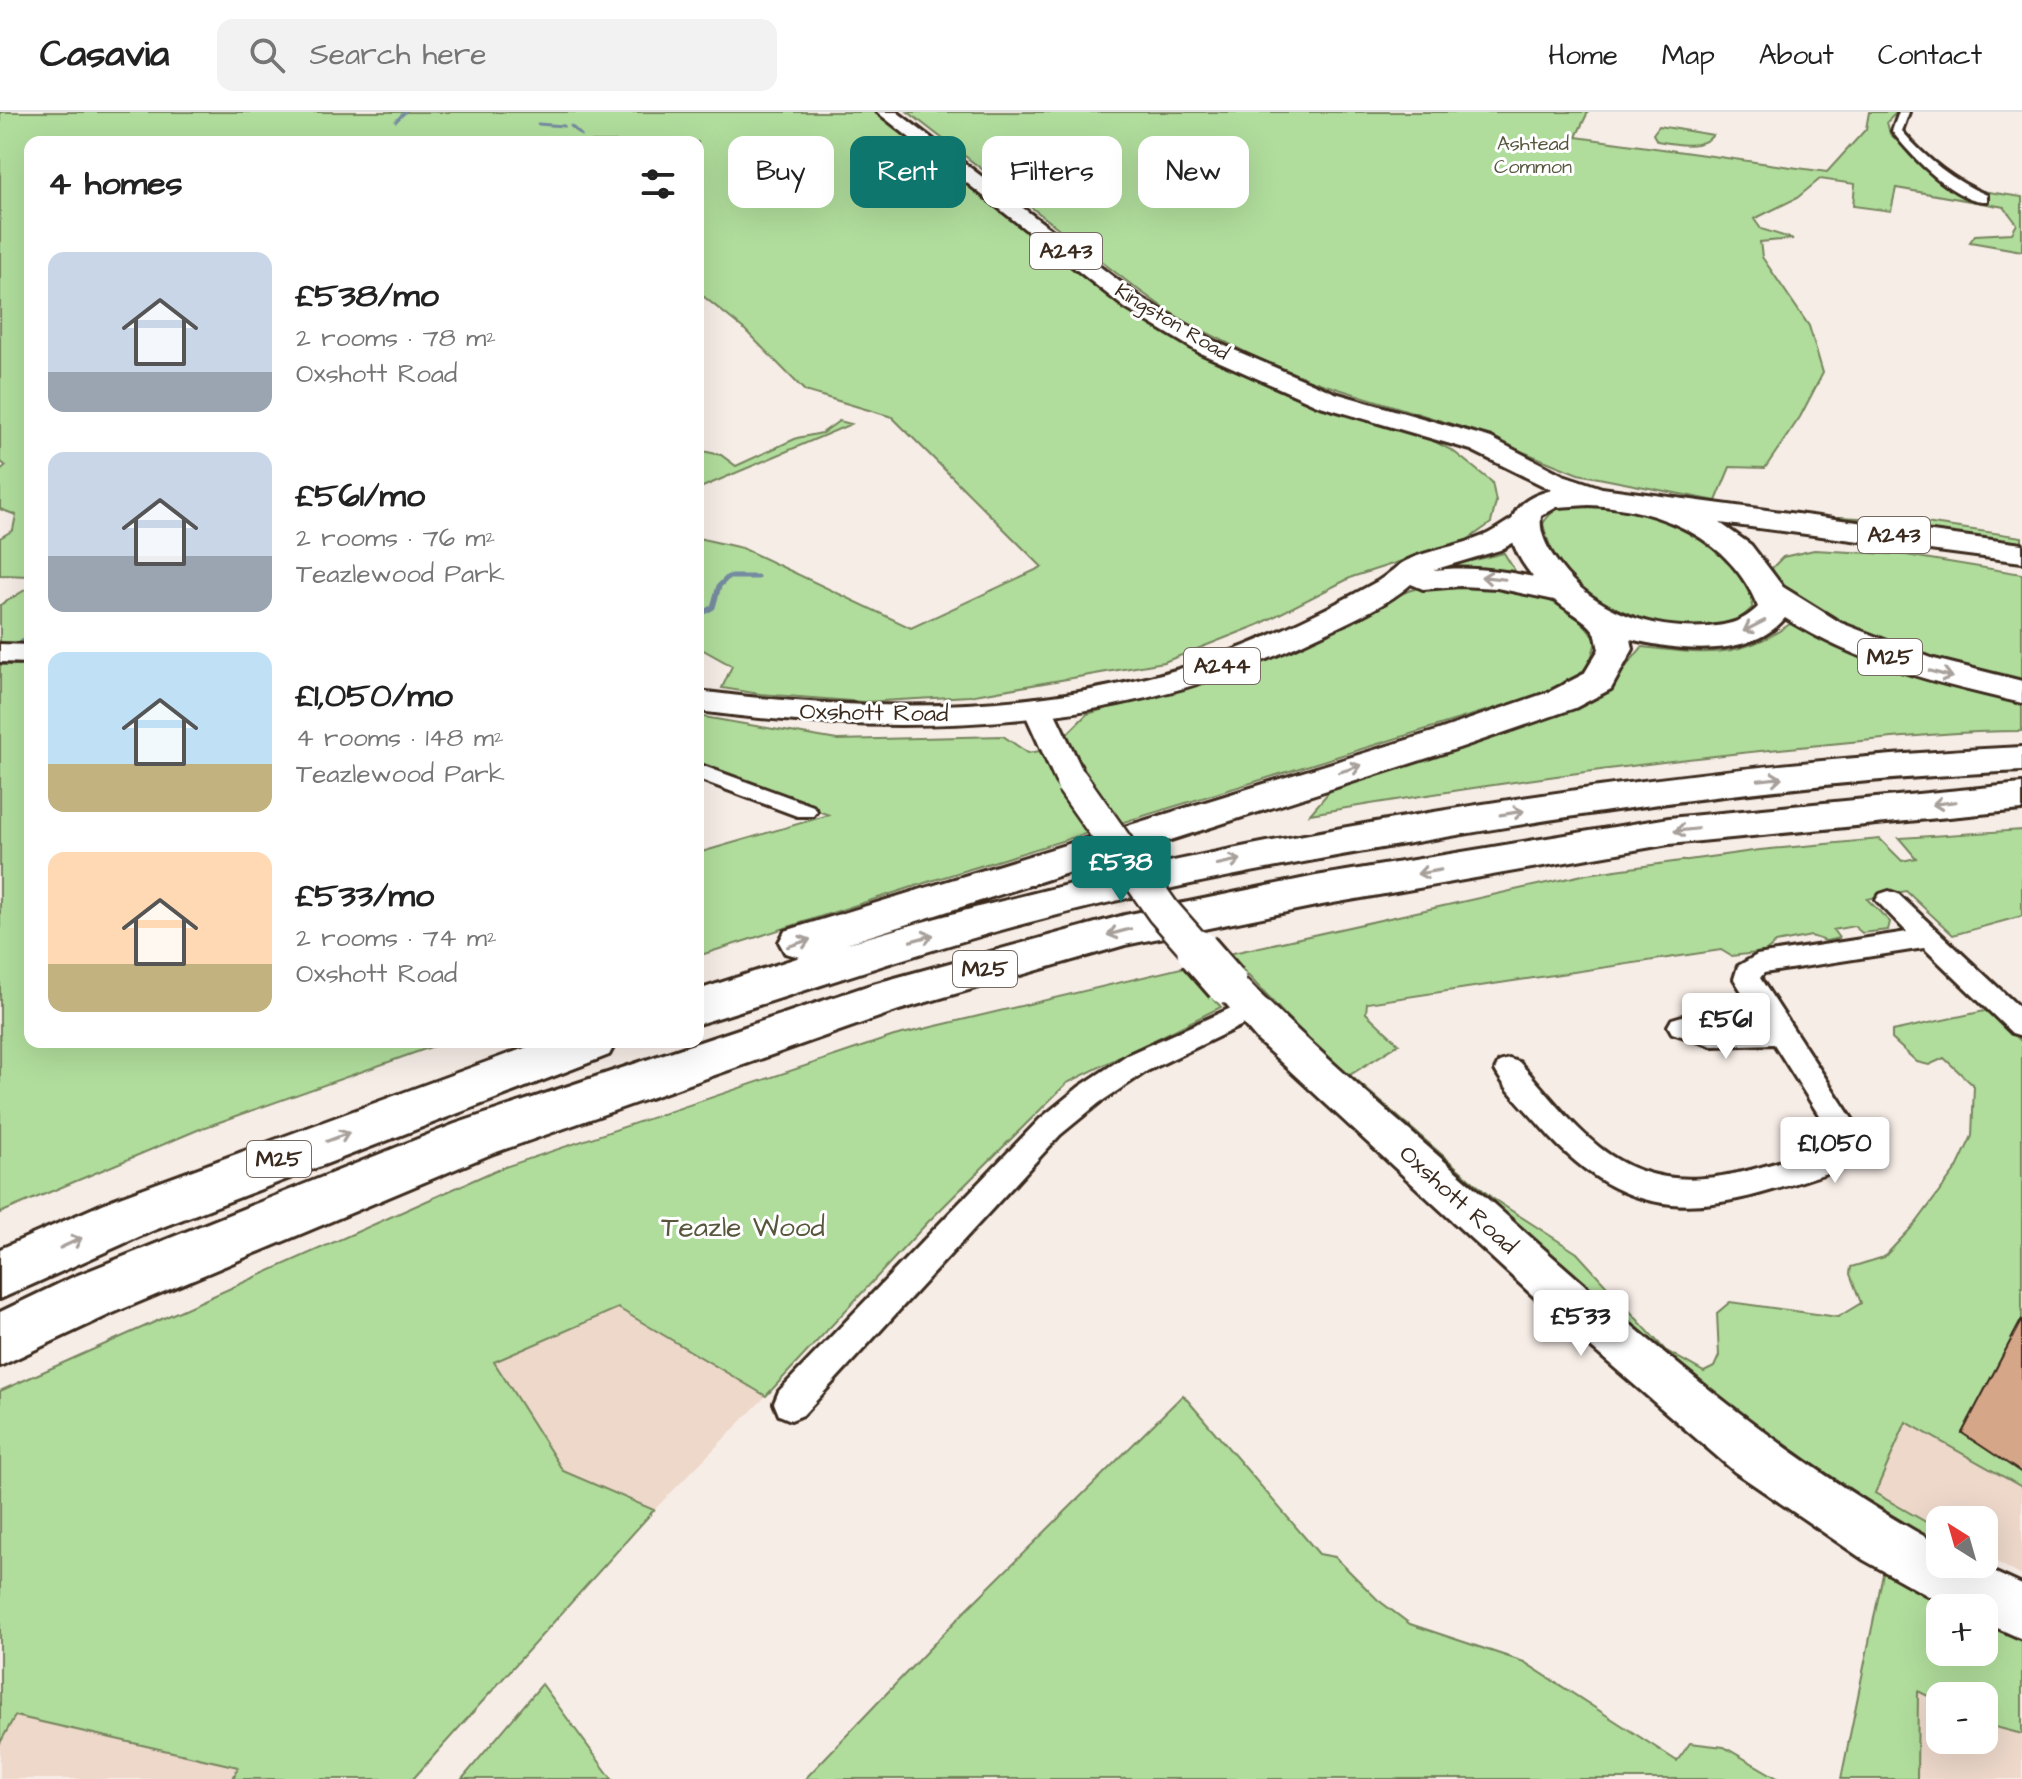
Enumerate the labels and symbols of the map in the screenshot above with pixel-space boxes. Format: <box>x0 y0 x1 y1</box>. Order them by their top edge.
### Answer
park label: Ashtead Common <box>1494 130 1572 181</box>
road number: A243 <box>1030 233 1102 269</box>
street label: Kingston Road <box>1109 277 1234 368</box>
road number: A243 <box>1858 517 1930 553</box>
one-way arrow <box>1481 570 1506 585</box>
one-way arrow <box>1743 619 1767 634</box>
road number: M25 <box>1858 639 1922 675</box>
road number: A244 <box>1184 648 1260 684</box>
one-way arrow <box>1927 667 1953 682</box>
street label: Oxshott Road <box>799 695 949 731</box>
one-way arrow <box>1337 761 1362 775</box>
one-way arrow <box>1756 772 1783 787</box>
one-way arrow <box>1931 796 1958 811</box>
one-way arrow <box>1499 804 1525 819</box>
one-way arrow <box>1673 822 1700 837</box>
pin: £538 <box>1074 836 1168 904</box>
one-way arrow <box>1215 854 1241 869</box>
one-way arrow <box>1417 865 1442 880</box>
one-way arrow <box>1107 926 1132 941</box>
one-way arrow <box>909 930 935 945</box>
one-way arrow <box>786 935 811 950</box>
road number: M25 <box>953 951 1017 987</box>
pin: £561 <box>1679 993 1773 1061</box>
pin: £1,050 <box>1770 1117 1900 1185</box>
one-way arrow <box>326 1129 350 1143</box>
street label: Oxshott Road <box>1391 1138 1525 1262</box>
road number: M25 <box>247 1141 311 1177</box>
park label: Teazle Wood <box>661 1208 825 1247</box>
one-way arrow <box>59 1235 83 1250</box>
pin: £533 <box>1534 1290 1628 1358</box>
north arrow <box>1926 1506 1998 1578</box>

